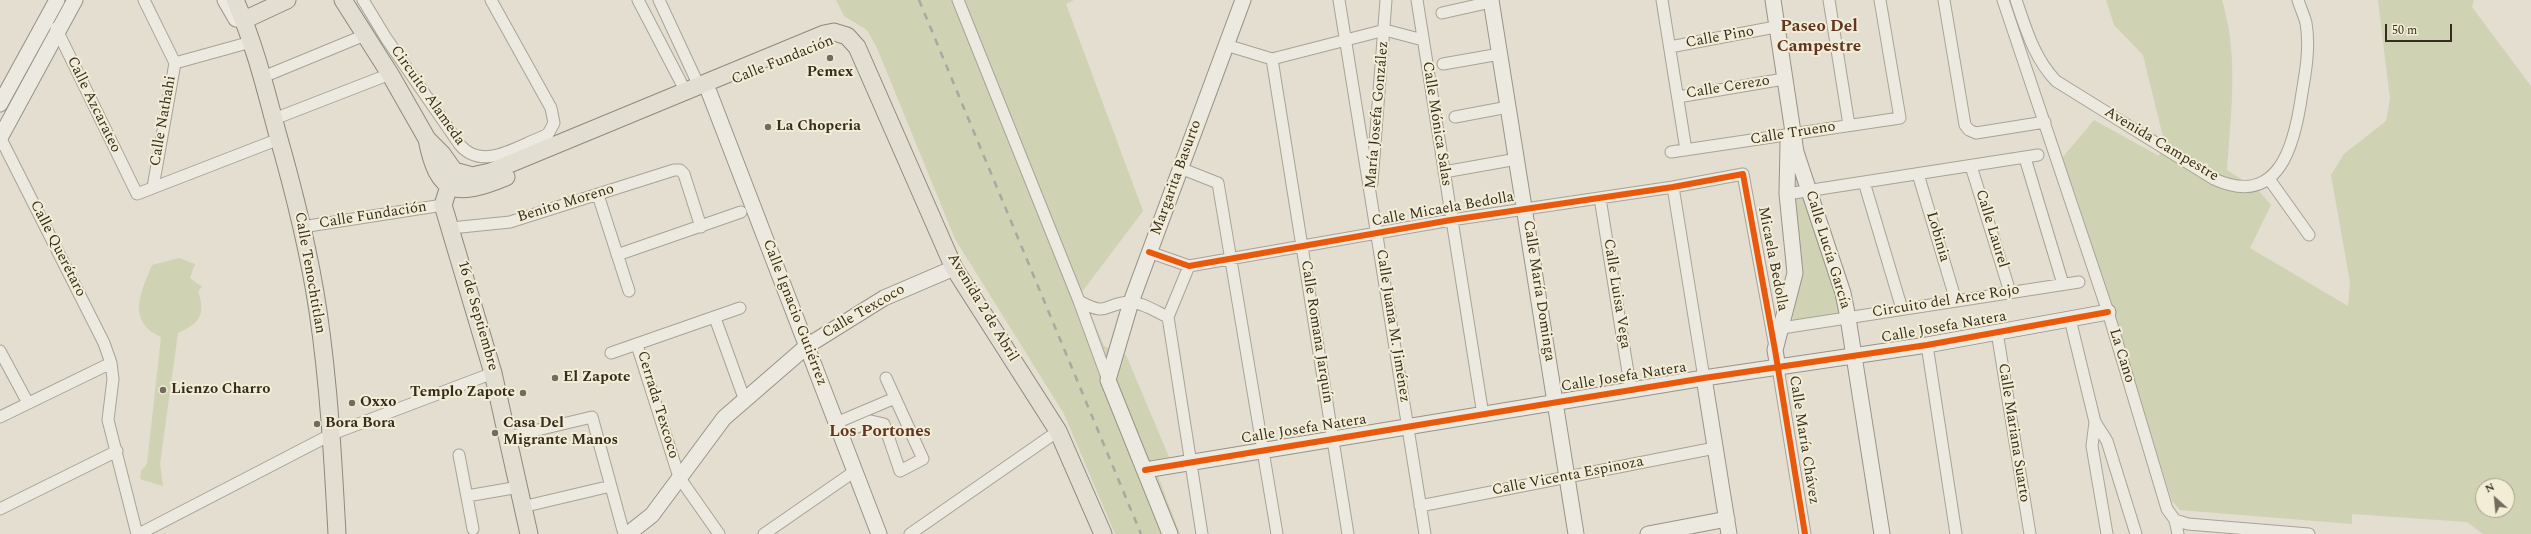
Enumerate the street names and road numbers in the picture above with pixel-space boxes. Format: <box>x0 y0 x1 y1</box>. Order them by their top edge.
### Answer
street label: Calle Pino <box>1684 23 1756 53</box>
street label: Calle Fundación <box>729 32 837 90</box>
street label: María Josefa González <box>1363 40 1393 190</box>
street label: Circuito Alameda <box>386 43 468 149</box>
street label: Calle Azcarateo <box>62 54 124 156</box>
street label: Calle Mónica Salas <box>1417 60 1455 188</box>
street label: Calle Cerezo <box>1685 72 1771 104</box>
street label: Calle Nathahi <box>147 74 181 168</box>
street label: Avenida Campestre <box>2101 104 2221 186</box>
street label: Margarita Basurto <box>1148 118 1206 238</box>
street label: Calle Trueno <box>1749 118 1837 150</box>
street label: Benito Moreno <box>515 181 617 227</box>
street label: Calle Laurel <box>1971 188 2011 270</box>
street label: Calle Micaela Bedolla <box>1370 189 1516 231</box>
street label: Calle Lucía García <box>1800 189 1854 311</box>
street label: Calle Querétaro <box>25 198 89 300</box>
street label: Calle Fundación <box>318 199 428 233</box>
street label: Micaela Bedolla <box>1753 205 1791 313</box>
street label: Lobinia <box>1921 210 1953 264</box>
street label: Calle Tenochtitlan <box>289 211 329 335</box>
street label: Calle María Dominga <box>1518 219 1558 363</box>
street label: Calle Ignacio Gutiérrez <box>758 237 830 389</box>
street label: Calle Luisa Vega <box>1598 238 1634 350</box>
street label: Calle Juana M. Jiménez <box>1371 248 1413 404</box>
street label: Avenida 2 de Abril <box>943 251 1021 365</box>
street label: 16 de Septiembre <box>453 259 501 373</box>
street label: Calle Romana Jarquín <box>1296 259 1336 405</box>
street label: Calle Texcoco <box>819 281 909 343</box>
street label: Circuito del Arce Rojo <box>1871 281 2021 323</box>
street label: Calle Josefa Natera <box>1880 308 2008 348</box>
street label: La Cano <box>2104 327 2138 385</box>
street label: Cerrada Texcoco <box>632 349 682 461</box>
street label: Calle Josefa Natera <box>1560 359 1688 397</box>
street label: Calle Mariana Suarto <box>1993 362 2033 504</box>
street label: Calle María Chávez <box>1784 374 1822 506</box>
street label: Calle Josefa Natera <box>1240 411 1368 449</box>
street label: Calle Vicenta Espinoza <box>1491 453 1645 501</box>

